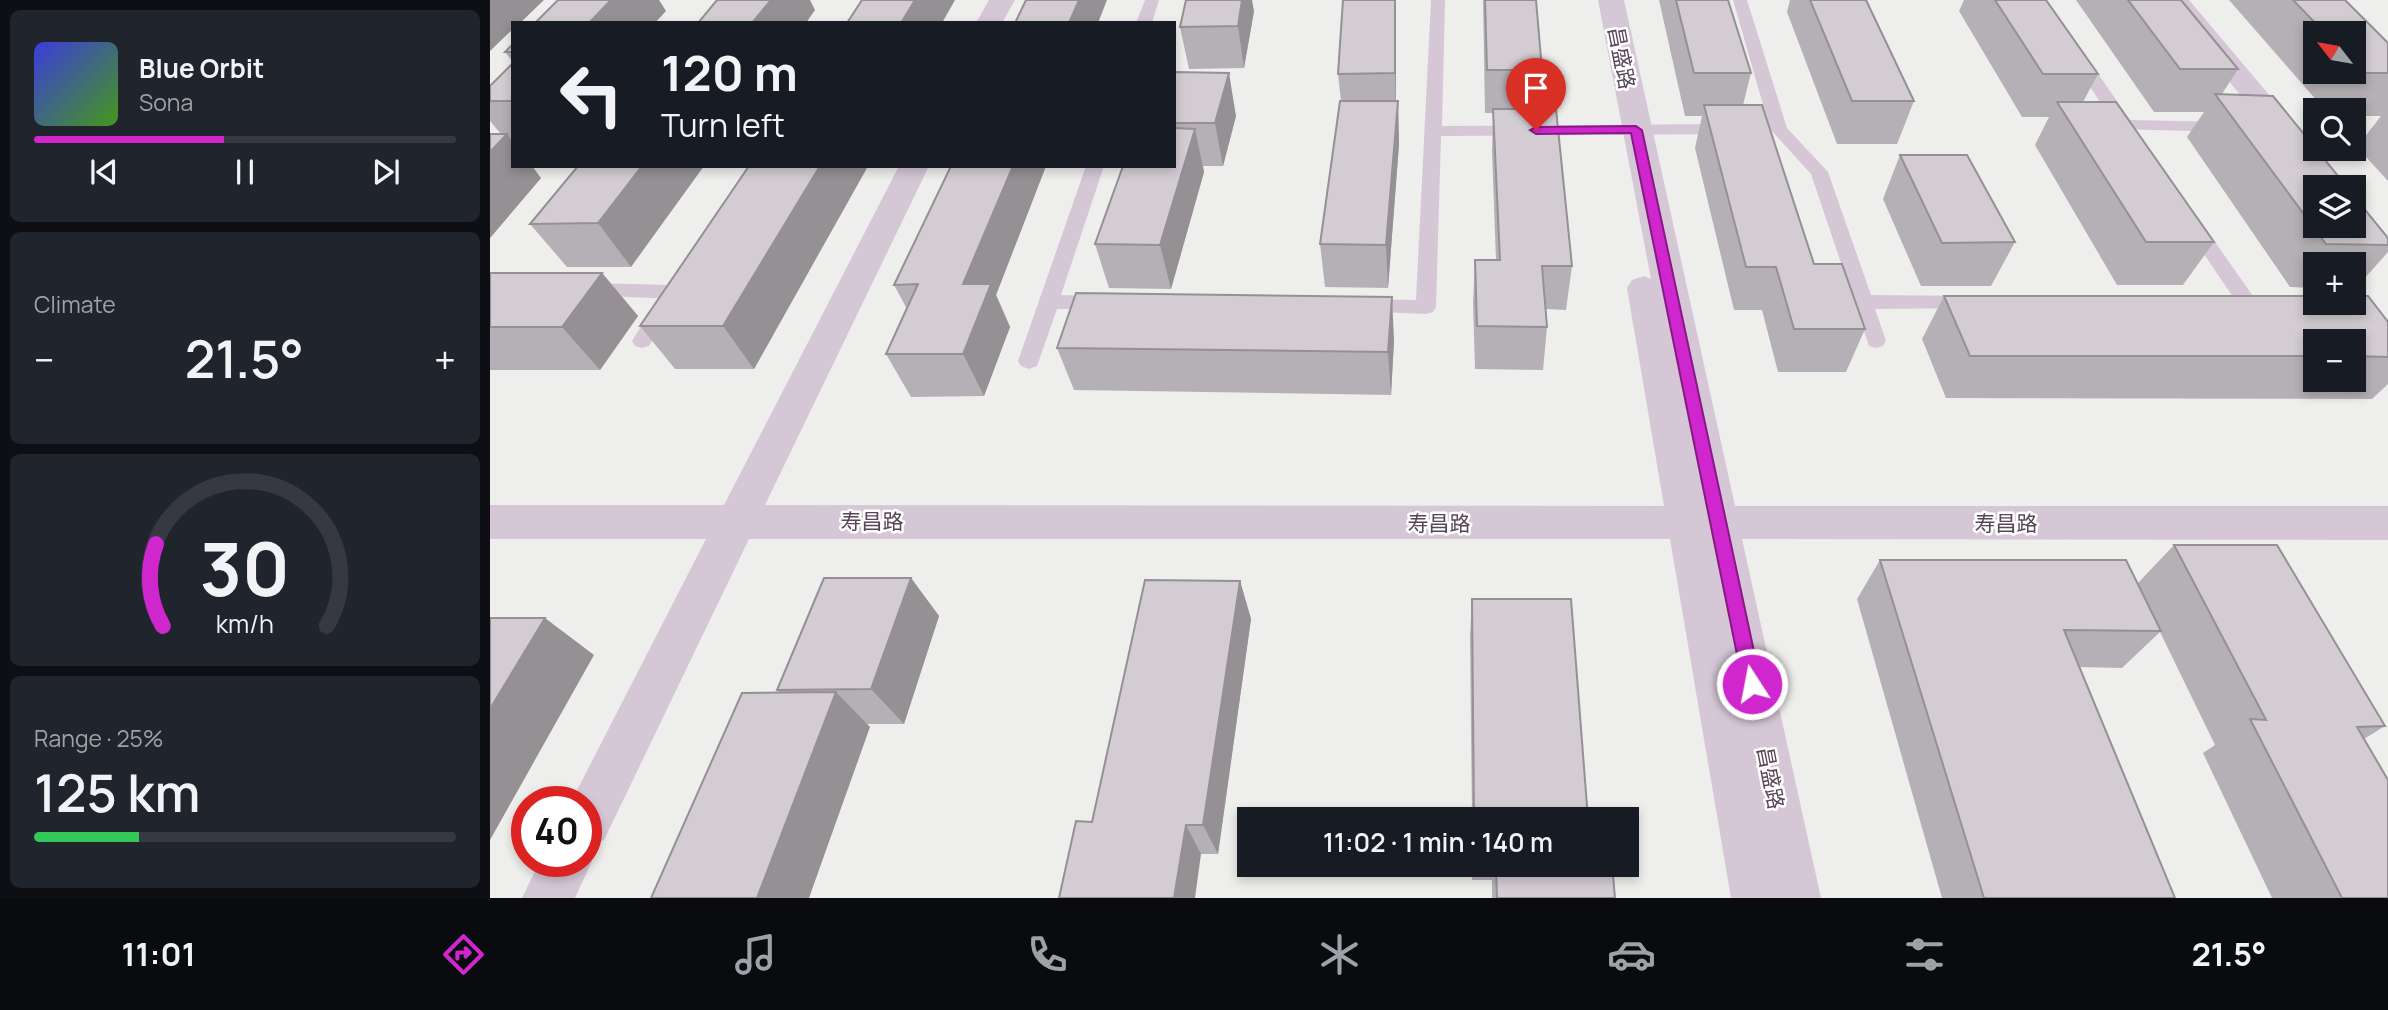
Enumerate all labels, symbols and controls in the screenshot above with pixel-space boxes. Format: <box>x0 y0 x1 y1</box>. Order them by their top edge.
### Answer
north arrow <box>2303 21 2366 84</box>
map controls <box>2303 21 2366 392</box>
street label: 昌盛路 <box>1602 24 1642 92</box>
text: 120 m <box>661 39 798 106</box>
icon: left <box>546 49 637 140</box>
text: Blue Orbit <box>139 50 264 86</box>
pin <box>1506 58 1566 130</box>
icon: arrive <box>1517 69 1555 107</box>
text: Sona <box>139 86 193 118</box>
button: search <box>2303 98 2366 161</box>
text: Turn left <box>661 103 785 147</box>
icon: previous <box>85 153 123 191</box>
icon: pause <box>226 153 264 191</box>
icon: next <box>367 153 405 191</box>
button: layers <box>2303 175 2366 238</box>
button: + <box>2303 252 2366 315</box>
text: Climate <box>34 288 116 320</box>
text: 21.5° <box>185 323 304 394</box>
button: − <box>2303 329 2366 392</box>
text: − <box>34 333 55 385</box>
text: + <box>434 333 456 385</box>
street label: 寿昌路 <box>841 507 904 535</box>
street label: 寿昌路 <box>1408 509 1471 537</box>
street label: 寿昌路 <box>1975 509 2038 537</box>
text: 30 <box>200 518 290 618</box>
text: km/h <box>216 606 274 641</box>
position arrow <box>1715 647 1789 721</box>
text: Range · 25% <box>34 722 164 754</box>
street label: 昌盛路 <box>1751 744 1791 812</box>
text: 125 km <box>34 757 200 828</box>
speed limit sign: 40 <box>511 786 602 877</box>
text: 11:02 · 1 min · 140 m <box>1323 824 1553 860</box>
icon: directions <box>439 930 488 979</box>
icon: music <box>731 930 780 979</box>
icon: phone <box>1023 930 1072 979</box>
icon: climate <box>1315 930 1364 979</box>
icon: car <box>1607 930 1656 979</box>
icon: filters <box>1900 930 1949 979</box>
text: 11:01 <box>122 932 196 976</box>
text: 21.5° <box>2192 932 2266 976</box>

